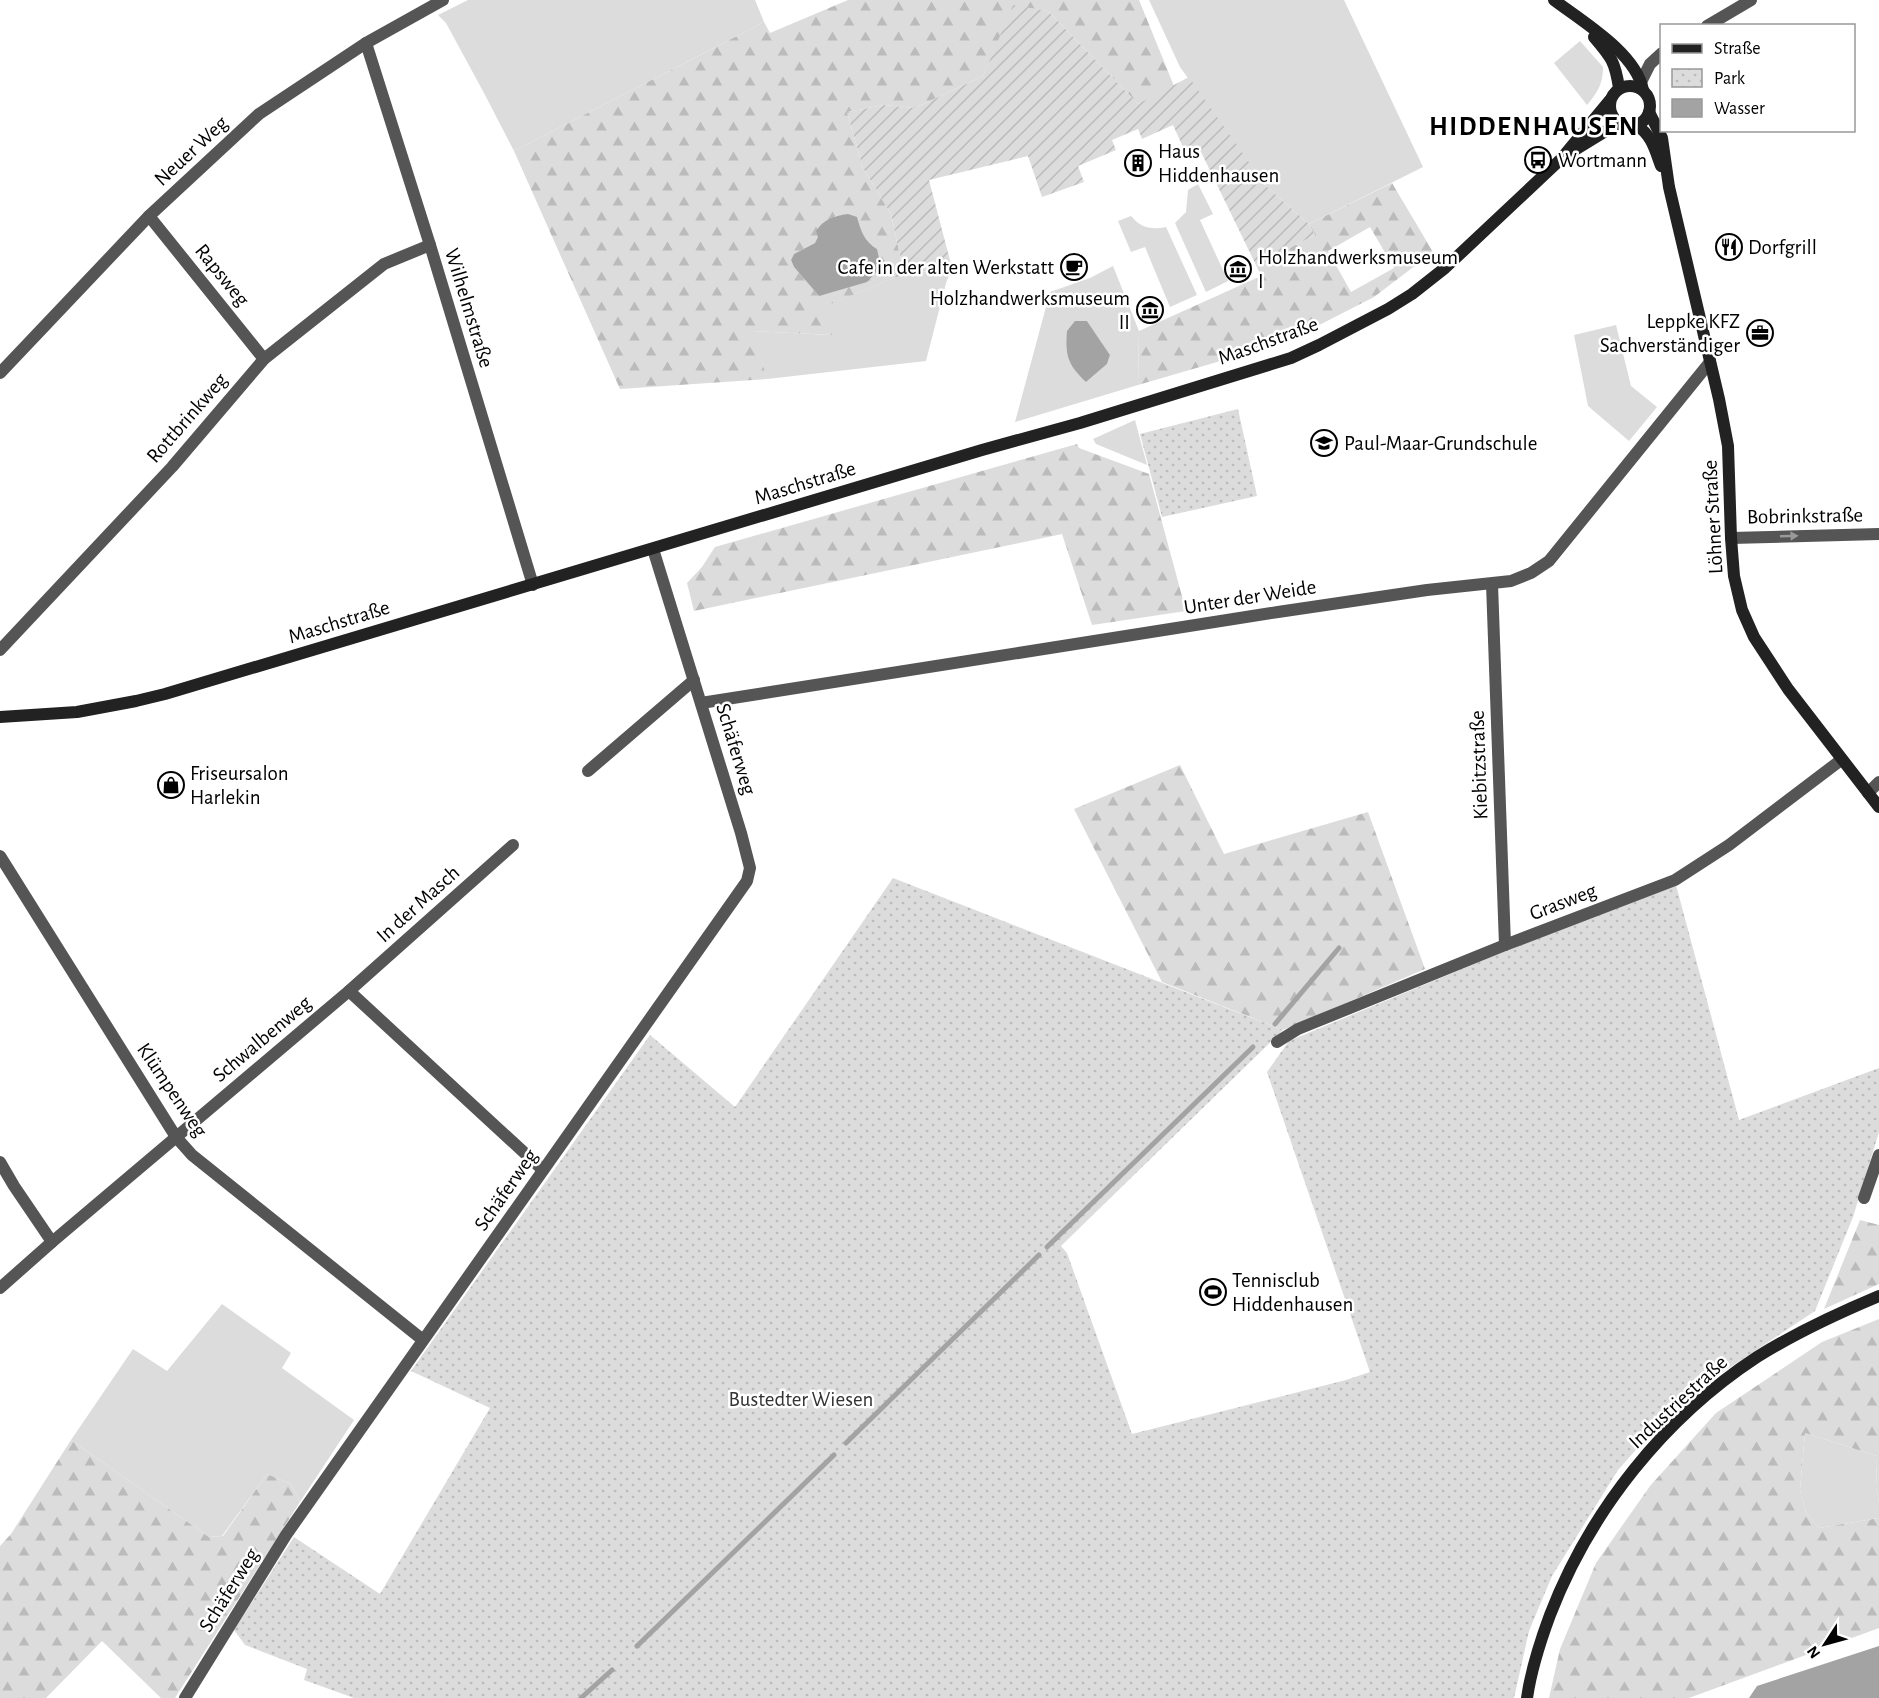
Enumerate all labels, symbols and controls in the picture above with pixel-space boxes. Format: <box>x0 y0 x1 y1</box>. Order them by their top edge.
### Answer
legend <box>1660 24 1855 132</box>
text: Straße <box>1714 40 1760 58</box>
text: Park <box>1714 70 1746 88</box>
text: Wasser <box>1714 100 1765 118</box>
street label: Neuer Weg <box>150 112 232 190</box>
district label: HIDDENHAUSEN <box>1429 113 1639 140</box>
place label: Haus Hiddenhausen <box>1158 141 1279 186</box>
bus stop icon: Wortmann <box>1523 145 1553 175</box>
building icon: Haus Hiddenhausen <box>1123 148 1153 178</box>
place label: Wortmann <box>1558 150 1647 171</box>
restaurant icon: Dorfgrill <box>1714 232 1744 262</box>
place label: Dorfgrill <box>1748 237 1817 258</box>
street label: Rapsweg <box>191 240 254 311</box>
street label: Wilhelmstraße <box>441 246 497 370</box>
place label: Holzhandwerksmuseum I <box>1258 247 1458 292</box>
cafe icon: Cafe in der alten Werkstatt <box>1059 252 1089 282</box>
museum icon: Holzhandwerksmuseum I <box>1223 254 1253 284</box>
place label: Cafe in der alten Werkstatt <box>838 257 1054 278</box>
place label: Holzhandwerksmuseum II <box>930 288 1130 333</box>
museum icon: Holzhandwerksmuseum II <box>1135 295 1165 325</box>
place label: Leppke KFZ Sachverständiger <box>1600 311 1740 356</box>
street label: Maschstraße <box>1215 313 1321 369</box>
office icon: Leppke KFZ Sachverständiger <box>1745 318 1775 348</box>
street label: Rottbrinkweg <box>143 369 232 467</box>
school or university icon: Paul-Maar-Grundschule <box>1309 428 1339 458</box>
place label: Paul-Maar-Grundschule <box>1344 433 1537 454</box>
street label: Maschstraße <box>752 458 858 508</box>
street label: Löhner Straße <box>1700 459 1726 575</box>
street label: Bobrinkstraße <box>1747 504 1863 528</box>
one-way arrow <box>1780 531 1799 541</box>
street label: Unter der Weide <box>1182 576 1318 618</box>
street label: Maschstraße <box>286 597 392 647</box>
street label: Schäferweg <box>712 701 760 798</box>
street label: Kiebitzstraße <box>1467 710 1491 820</box>
place label: Friseursalon Harlekin <box>190 763 289 808</box>
shop icon: Friseursalon Harlekin <box>156 770 186 800</box>
street label: In der Masch <box>373 862 463 946</box>
street label: Grasweg <box>1527 879 1600 924</box>
street label: Schwalbenweg <box>209 991 316 1086</box>
street label: Klümpenweg <box>133 1039 211 1141</box>
street label: Schäferweg <box>470 1145 542 1235</box>
place label: Tennisclub Hiddenhausen <box>1232 1270 1353 1315</box>
sports icon: Tennisclub Hiddenhausen <box>1198 1277 1228 1307</box>
street label: Industriestraße <box>1625 1351 1731 1453</box>
park label: Bustedter Wiesen <box>729 1389 873 1410</box>
street label: Schäferweg <box>195 1544 263 1636</box>
north arrow <box>1795 1614 1855 1674</box>
text: N <box>1804 1643 1823 1661</box>

